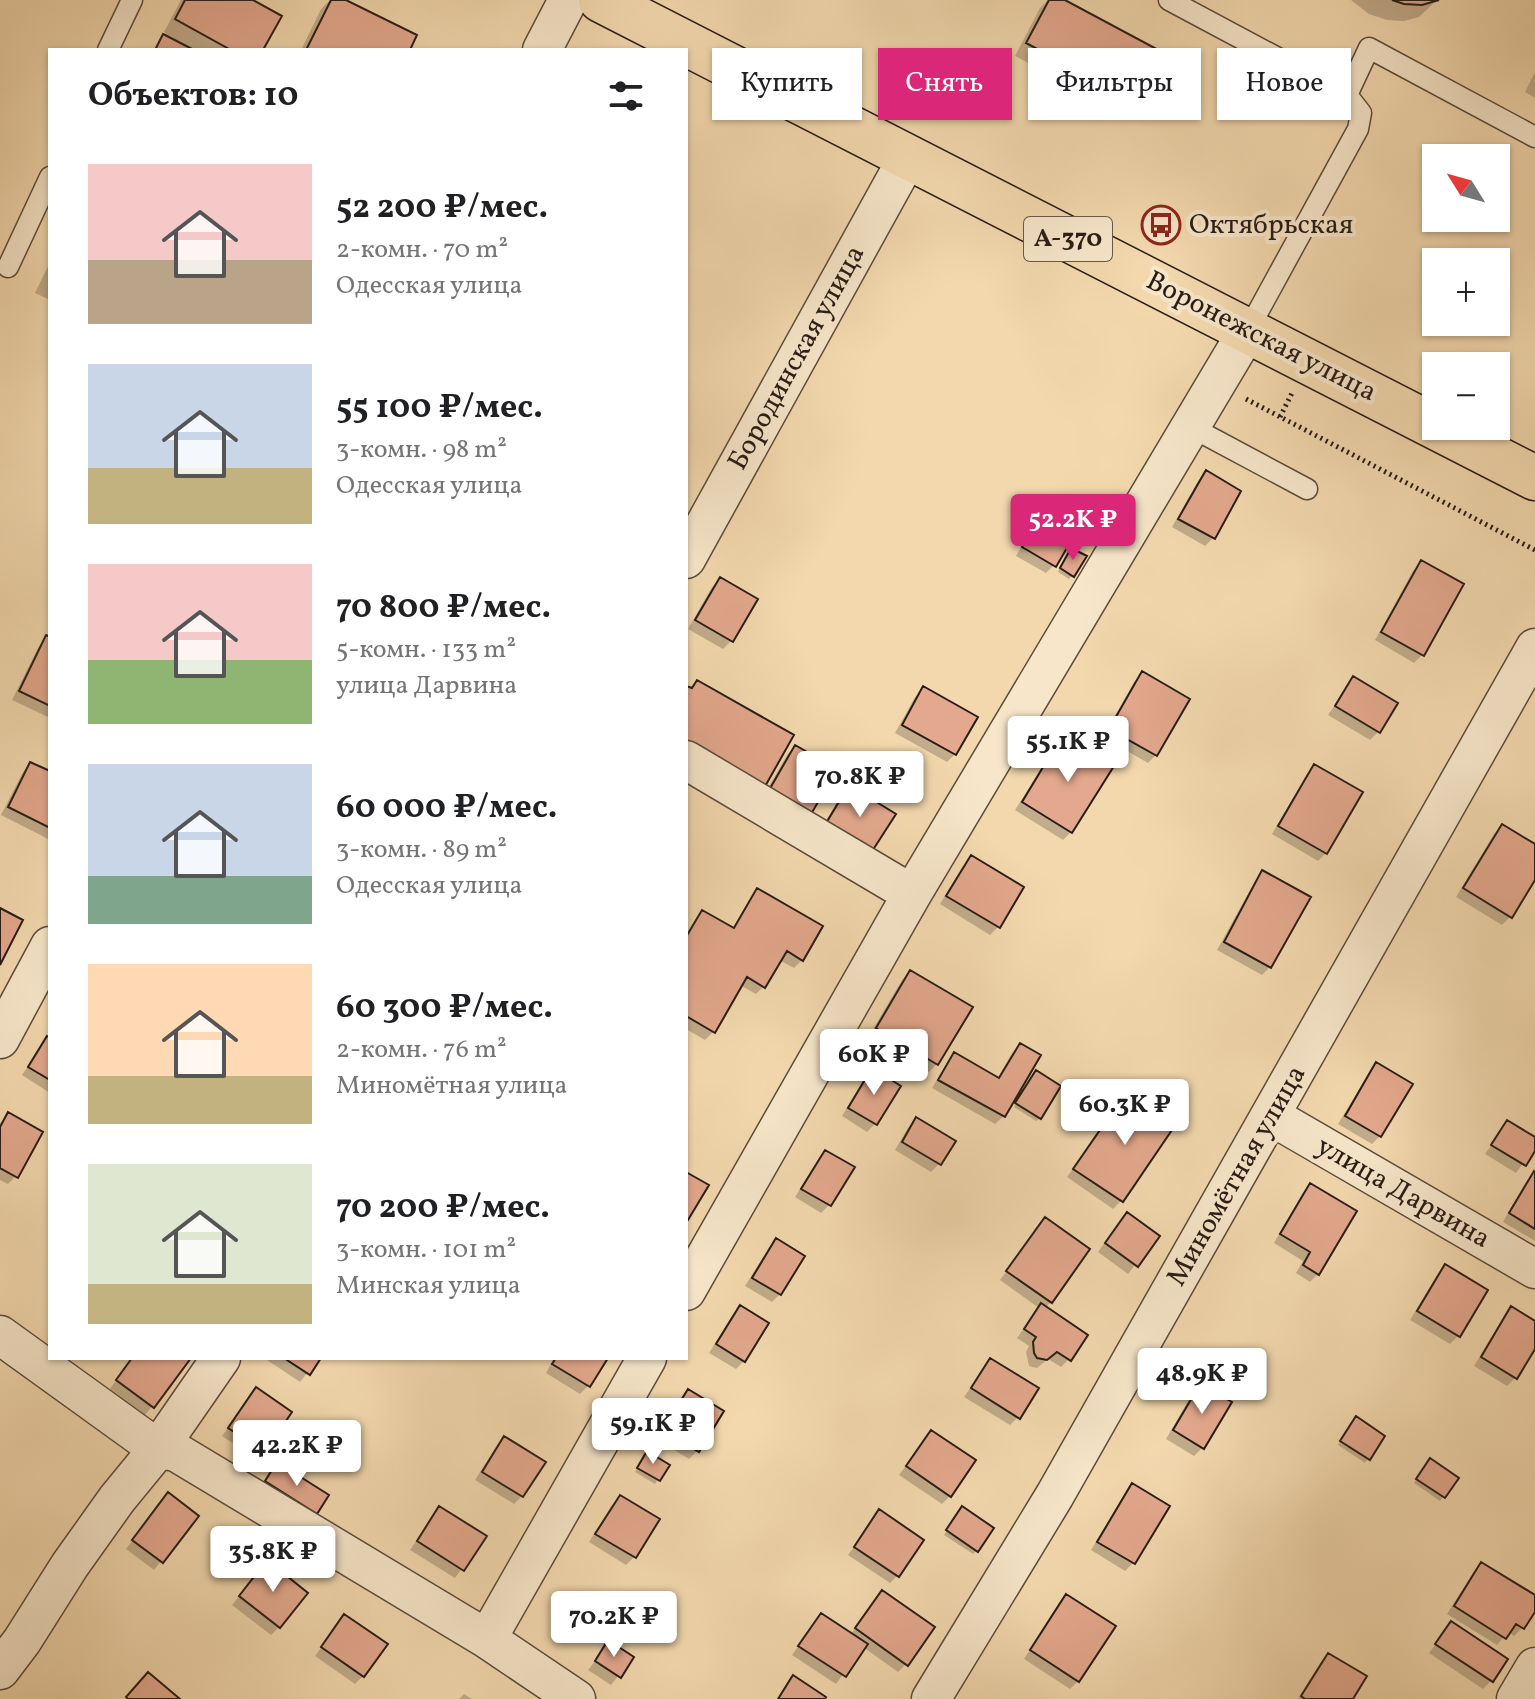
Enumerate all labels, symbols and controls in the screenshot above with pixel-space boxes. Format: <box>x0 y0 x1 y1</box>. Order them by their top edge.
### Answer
chip: Купить <box>712 48 862 120</box>
chip: Снять <box>878 48 1012 120</box>
chip: Фильтры <box>1028 48 1201 120</box>
chip: Новое <box>1217 48 1351 120</box>
text: Объектов: 10 <box>88 73 298 120</box>
icon: filters <box>604 74 648 118</box>
north arrow <box>1422 144 1510 232</box>
map controls <box>1422 144 1510 440</box>
text: 52 200 ₽/мес. <box>336 185 548 232</box>
icon: home <box>152 196 248 292</box>
bus stop icon: Октябрьская <box>1140 204 1182 246</box>
place label: Октябрьская <box>1189 206 1353 245</box>
road number: А-370 <box>1024 217 1112 261</box>
text: 2-комн. · 70 m² <box>336 232 508 268</box>
street label: Бородинская улица <box>719 238 875 478</box>
button: + <box>1422 248 1510 336</box>
street label: Воронежская улица <box>1139 262 1383 412</box>
text: Одесская улица <box>336 268 522 304</box>
button: − <box>1422 352 1510 440</box>
text: 55 100 ₽/мес. <box>336 385 543 432</box>
icon: home <box>152 396 248 492</box>
text: 3-комн. · 98 m² <box>336 432 507 468</box>
text: Одесская улица <box>336 468 522 504</box>
pin: 52.2K ₽ <box>999 494 1147 562</box>
text: 52.2K ₽ <box>1029 502 1117 538</box>
text: 70 800 ₽/мес. <box>336 585 551 632</box>
icon: home <box>152 596 248 692</box>
text: 5-комн. · 133 m² <box>336 632 516 668</box>
text: улица Дарвина <box>336 668 517 704</box>
pin: 55.1K ₽ <box>994 716 1142 784</box>
text: 55.1K ₽ <box>1026 724 1110 760</box>
pin: 70.8K ₽ <box>786 751 934 819</box>
text: 70.8K ₽ <box>815 759 905 795</box>
text: 60 000 ₽/мес. <box>336 785 557 832</box>
icon: home <box>152 796 248 892</box>
text: 3-комн. · 89 m² <box>336 832 507 868</box>
text: Одесская улица <box>336 868 522 904</box>
text: 60 300 ₽/мес. <box>336 985 553 1032</box>
icon: home <box>152 996 248 1092</box>
pin: 60K ₽ <box>818 1029 930 1097</box>
text: 2-комн. · 76 m² <box>336 1032 507 1068</box>
text: 60K ₽ <box>838 1037 910 1073</box>
street label: Миномётная улица <box>1158 1058 1316 1294</box>
text: Миномётная улица <box>336 1068 567 1104</box>
pin: 60.3K ₽ <box>1051 1079 1199 1147</box>
text: 60.3K ₽ <box>1079 1087 1171 1123</box>
street label: улица Дарвина <box>1309 1127 1497 1259</box>
text: 70 200 ₽/мес. <box>336 1185 550 1232</box>
icon: home <box>152 1196 248 1292</box>
text: 3-комн. · 101 m² <box>336 1232 516 1268</box>
text: Минская улица <box>336 1268 521 1304</box>
pin: 48.9K ₽ <box>1128 1348 1276 1416</box>
text: 48.9K ₽ <box>1156 1356 1248 1392</box>
pin: 59.1K ₽ <box>579 1398 727 1466</box>
text: 59.1K ₽ <box>610 1406 696 1442</box>
pin: 42.2K ₽ <box>223 1420 371 1488</box>
text: 42.2K ₽ <box>251 1428 343 1464</box>
pin: 35.8K ₽ <box>199 1526 347 1594</box>
text: 35.8K ₽ <box>228 1534 318 1570</box>
pin: 70.2K ₽ <box>540 1591 688 1659</box>
text: 70.2K ₽ <box>569 1599 659 1635</box>

